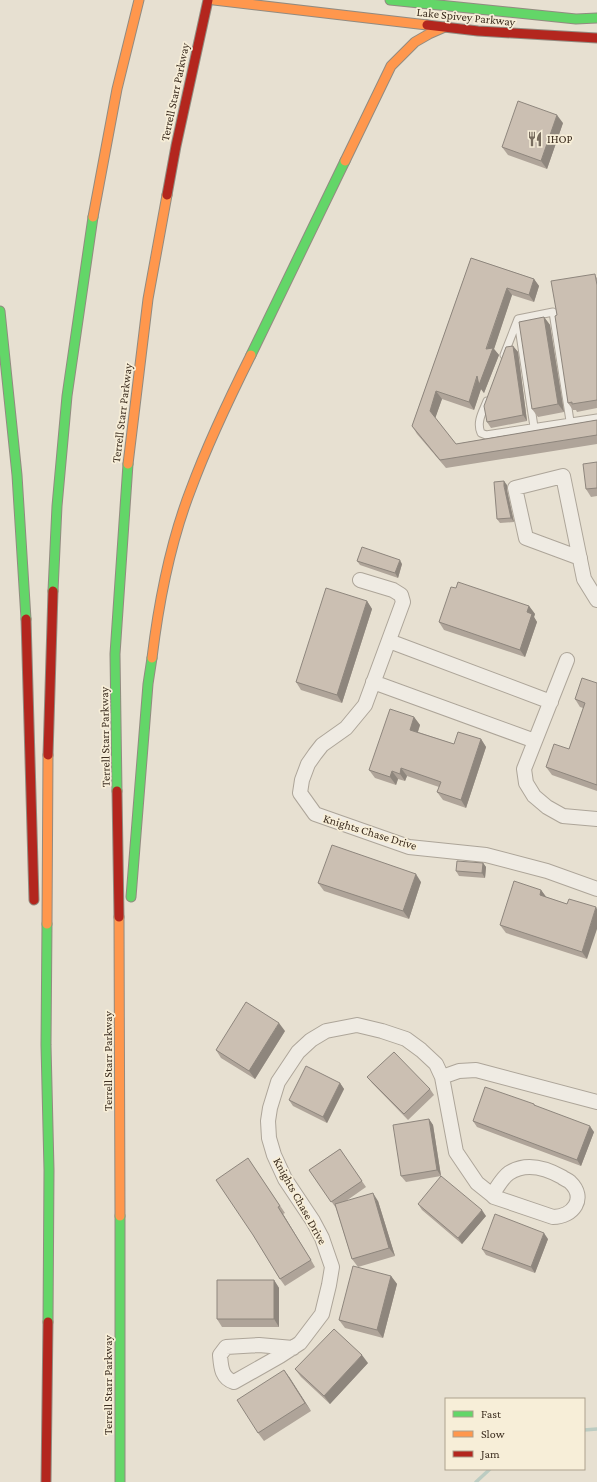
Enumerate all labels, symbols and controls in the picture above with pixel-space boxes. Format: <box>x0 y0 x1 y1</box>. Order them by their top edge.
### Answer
street label: Lake Spivey Parkway <box>416 5 516 29</box>
street label: Terrell Starr Parkway <box>158 41 192 142</box>
restaurant icon: IHOP <box>526 130 544 148</box>
place label: IHOP <box>547 132 573 146</box>
street label: Terrell Starr Parkway <box>109 362 135 464</box>
street label: Terrell Starr Parkway <box>97 686 113 787</box>
street label: Knights Chase Drive <box>322 811 418 853</box>
street label: Terrell Starr Parkway <box>101 1010 115 1111</box>
street label: Knights Chase Drive <box>270 1155 330 1247</box>
street label: Terrell Starr Parkway <box>101 1334 115 1435</box>
legend <box>445 1398 585 1470</box>
text: Fast <box>481 1407 502 1421</box>
text: Slow <box>481 1427 505 1441</box>
text: Jam <box>480 1447 500 1461</box>

